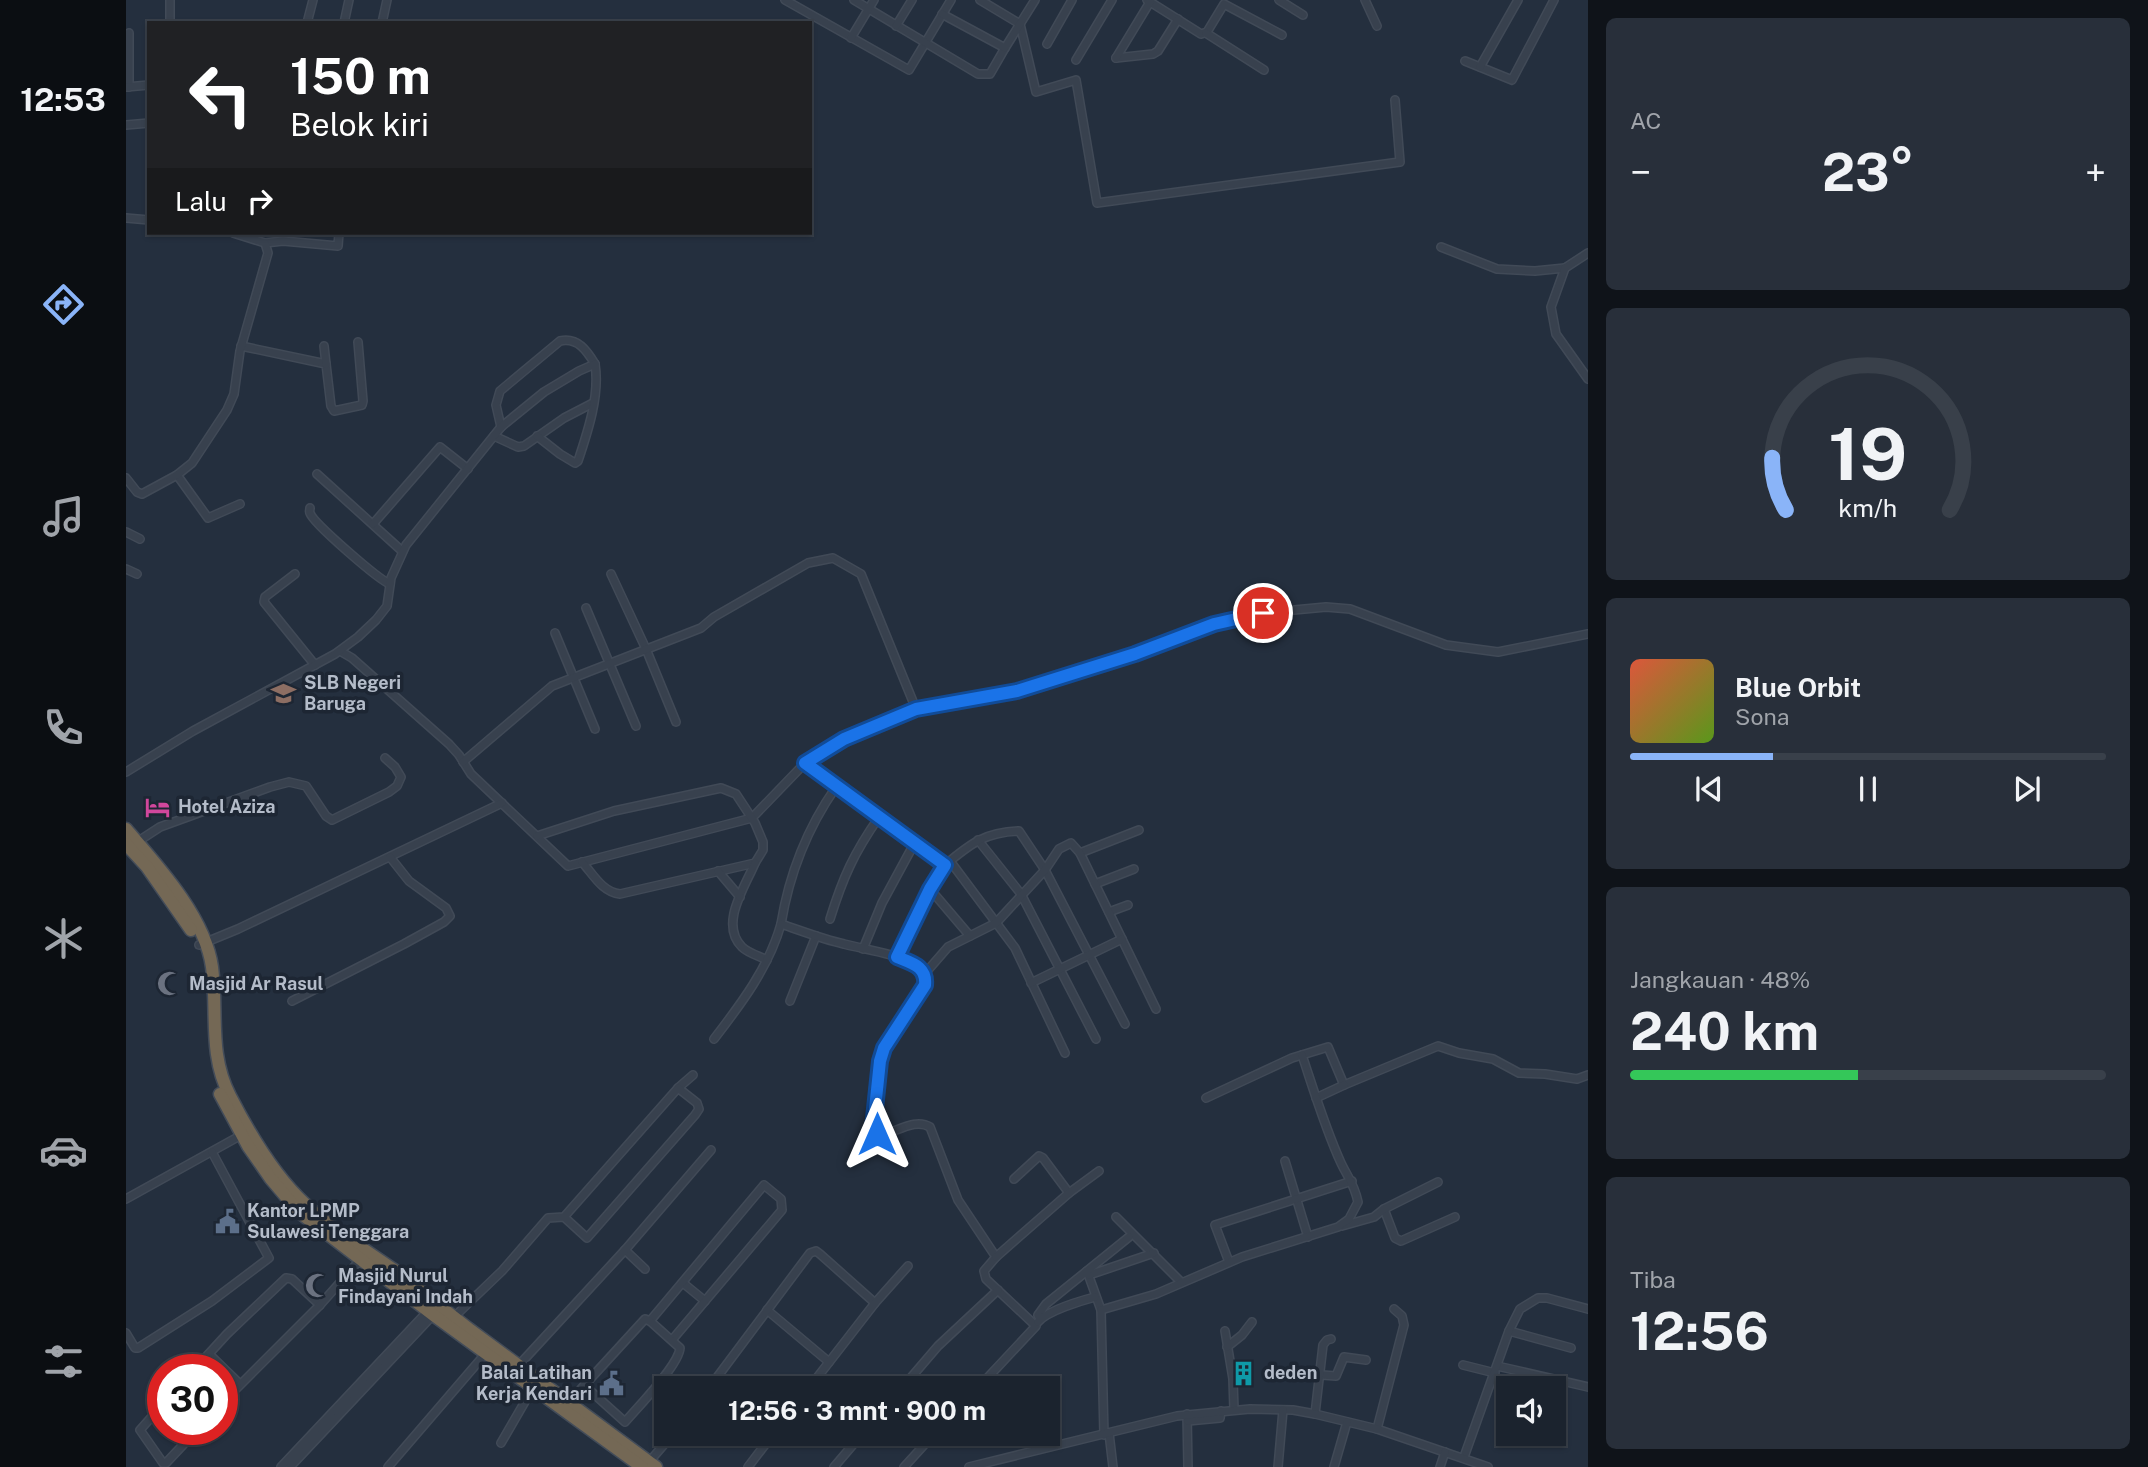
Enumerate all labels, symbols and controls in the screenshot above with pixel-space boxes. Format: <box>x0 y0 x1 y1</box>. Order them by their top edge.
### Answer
text: 150 m <box>290 47 431 105</box>
icon: left <box>175 49 266 140</box>
text: 12:53 <box>20 81 106 118</box>
text: Belok kiri <box>290 106 429 143</box>
text: AC <box>1630 107 1661 134</box>
text: 23° <box>1822 142 1914 203</box>
text: − <box>1630 150 1651 195</box>
text: + <box>2085 150 2106 195</box>
icon: right <box>241 182 279 220</box>
text: Lalu <box>175 186 227 217</box>
icon: directions <box>39 280 88 329</box>
text: 19 <box>1828 411 1908 496</box>
icon: music <box>39 492 88 541</box>
text: km/h <box>1839 492 1897 522</box>
pin <box>1233 583 1293 643</box>
icon: arrive <box>1244 594 1282 632</box>
place label: SLB Negeri Baruga <box>304 672 401 714</box>
text: Blue Orbit <box>1735 672 1861 703</box>
school or university icon: SLB Negeri Baruga <box>270 679 298 707</box>
icon: phone <box>39 703 88 752</box>
text: Sona <box>1735 703 1789 730</box>
icon: previous <box>1690 770 1728 808</box>
icon: pause <box>1849 770 1887 808</box>
icon: next <box>2008 770 2046 808</box>
hotel icon: Hotel Aziza <box>144 793 172 821</box>
place label: Hotel Aziza <box>178 796 276 817</box>
icon: climate <box>39 914 88 963</box>
text: Jangkauan · 48% <box>1630 966 1810 993</box>
mosque icon: Masjid Ar Rasul <box>155 970 183 998</box>
place label: Masjid Ar Rasul <box>189 973 323 994</box>
text: 240 km <box>1630 1001 1819 1062</box>
position arrow <box>840 1097 914 1171</box>
icon: car <box>39 1126 88 1175</box>
place label: Kantor LPMP Sulawesi Tenggara <box>247 1200 409 1242</box>
public building icon: Kantor LPMP Sulawesi Tenggara <box>213 1207 241 1235</box>
place label: Masjid Nurul Findayani Indah <box>338 1265 473 1307</box>
text: Tiba <box>1630 1266 1676 1293</box>
mosque icon: Masjid Nurul Findayani Indah <box>304 1272 332 1300</box>
text: 12:56 <box>1630 1301 1769 1362</box>
icon: filters <box>39 1337 88 1386</box>
speed limit sign: 30 <box>147 1354 238 1445</box>
building icon: deden <box>1230 1359 1258 1387</box>
place label: Balai Latihan Kerja Kendari <box>476 1362 592 1404</box>
place label: deden <box>1264 1362 1317 1383</box>
public building icon: Balai Latihan Kerja Kendari <box>598 1369 626 1397</box>
map controls <box>1496 1376 1566 1446</box>
button: sound <box>1496 1376 1566 1446</box>
text: 12:56 · 3 mnt · 900 m <box>728 1395 986 1426</box>

